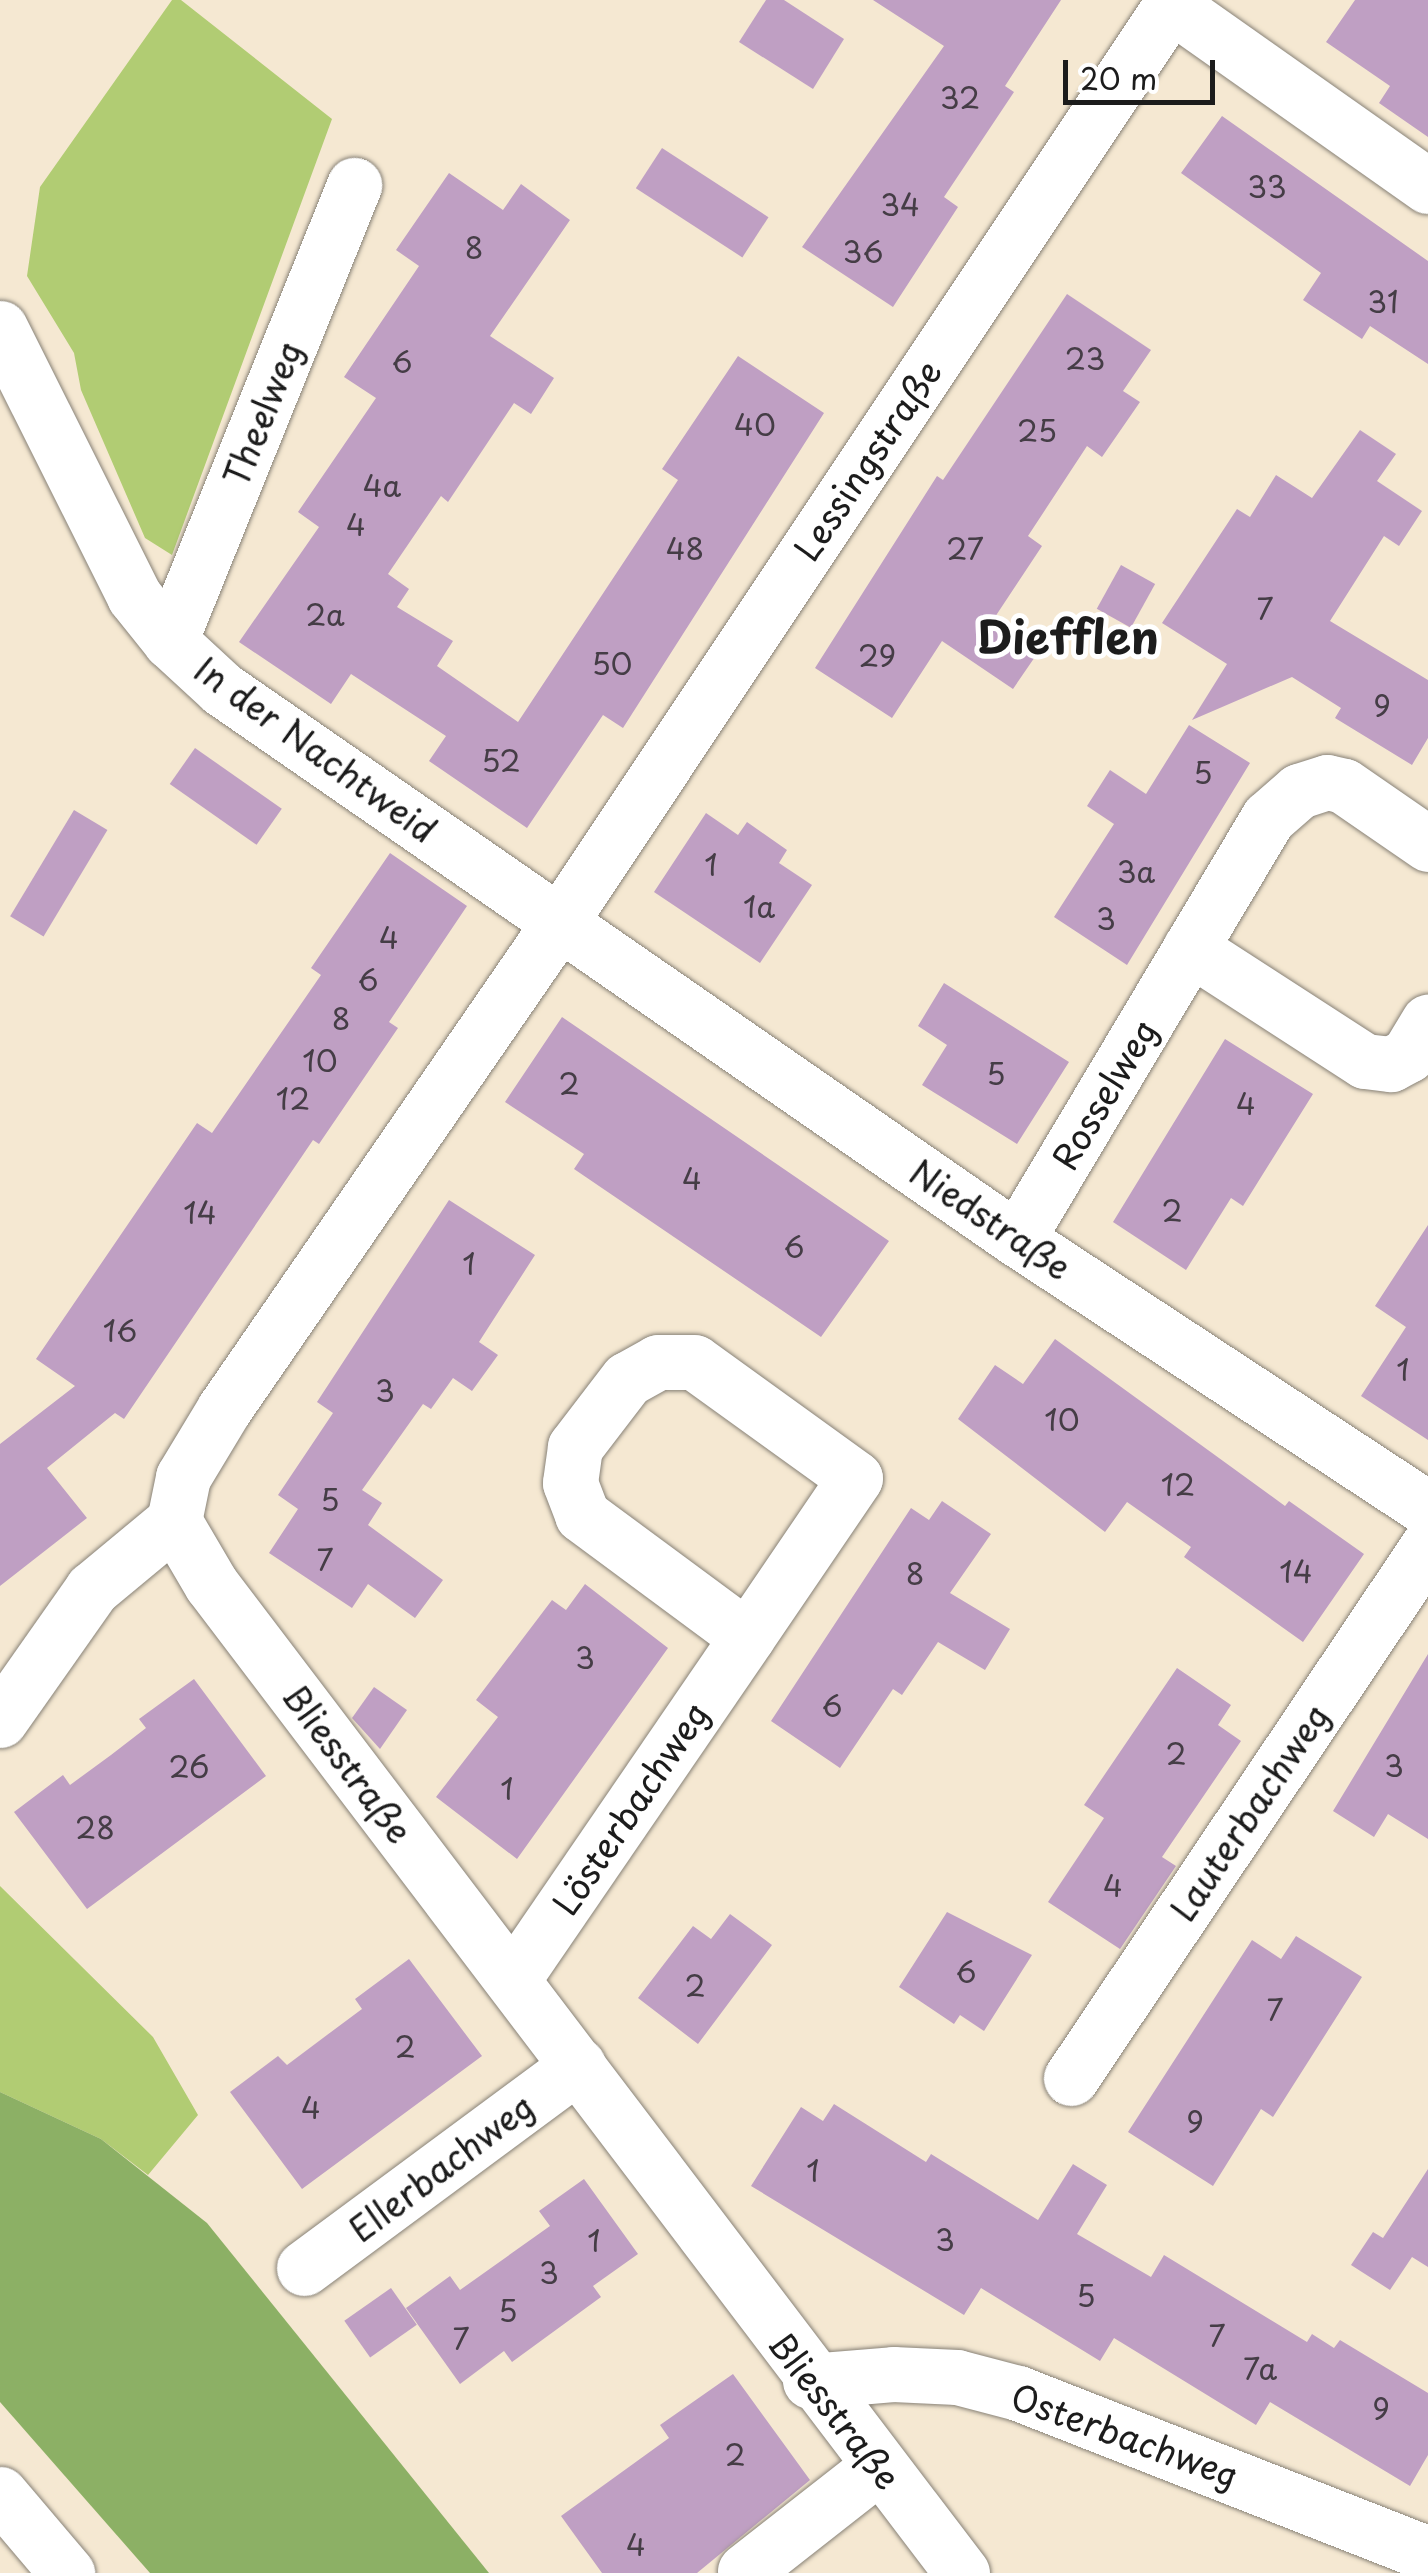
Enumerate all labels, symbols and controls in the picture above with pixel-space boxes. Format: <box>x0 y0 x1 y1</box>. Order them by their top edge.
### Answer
scale bar <box>1068 40 1220 102</box>
text: 20 m <box>1080 55 1157 100</box>
house number: 32 <box>940 79 980 115</box>
house number: 33 <box>1247 168 1287 204</box>
house number: 34 <box>880 186 920 222</box>
house number: 8 <box>465 229 483 265</box>
house number: 36 <box>843 233 883 269</box>
house number: 31 <box>1367 283 1399 319</box>
street label: Theelweg <box>214 335 310 491</box>
house number: 23 <box>1065 340 1105 376</box>
house number: 6 <box>391 343 413 379</box>
street label: Lessingstraße <box>785 352 949 568</box>
house number: 40 <box>734 406 776 442</box>
house number: 25 <box>1017 412 1057 448</box>
house number: 4a <box>363 467 401 503</box>
house number: 4 <box>346 506 366 542</box>
house number: 48 <box>666 530 704 566</box>
house number: 27 <box>946 530 984 566</box>
house number: 7 <box>1256 590 1274 626</box>
house number: 2a <box>305 596 345 632</box>
district label: Diefflen <box>977 609 1159 663</box>
house number: 29 <box>858 637 896 673</box>
house number: 50 <box>591 645 633 681</box>
street label: In der Nachtweid <box>186 647 446 851</box>
house number: 9 <box>1373 687 1391 723</box>
house number: 52 <box>481 742 521 778</box>
house number: 5 <box>1193 754 1213 790</box>
house number: 1 <box>704 846 718 882</box>
house number: 3a <box>1117 853 1155 889</box>
house number: 1a <box>743 888 775 924</box>
house number: 3 <box>1096 900 1116 936</box>
house number: 4 <box>379 919 399 955</box>
house number: 6 <box>357 961 379 997</box>
house number: 8 <box>332 1000 350 1036</box>
street label: Rosselweg <box>1043 1011 1165 1177</box>
house number: 10 <box>302 1042 338 1078</box>
house number: 5 <box>986 1055 1006 1091</box>
house number: 2 <box>558 1065 580 1101</box>
house number: 12 <box>276 1080 310 1116</box>
house number: 4 <box>1236 1085 1256 1121</box>
street label: Niedstraße <box>903 1150 1079 1288</box>
house number: 4 <box>682 1160 702 1196</box>
house number: 2 <box>1161 1192 1183 1228</box>
house number: 14 <box>183 1194 217 1230</box>
house number: 6 <box>783 1228 805 1264</box>
house number: 1 <box>462 1245 476 1281</box>
house number: 16 <box>103 1312 137 1348</box>
house number: 1 <box>1396 1351 1410 1387</box>
house number: 3 <box>375 1372 395 1408</box>
house number: 10 <box>1044 1401 1080 1437</box>
house number: 12 <box>1161 1466 1195 1502</box>
house number: 5 <box>320 1481 340 1517</box>
house number: 7 <box>316 1541 334 1577</box>
house number: 14 <box>1279 1553 1313 1589</box>
house number: 8 <box>906 1555 924 1591</box>
house number: 3 <box>575 1639 595 1675</box>
street label: Bliesstraße <box>274 1675 422 1851</box>
house number: 6 <box>821 1687 843 1723</box>
street label: Lösterbachweg <box>543 1693 717 1923</box>
street label: Lauterbachweg <box>1161 1695 1337 1929</box>
house number: 2 <box>1165 1735 1187 1771</box>
house number: 3 <box>1384 1747 1404 1783</box>
house number: 26 <box>168 1748 210 1784</box>
house number: 1 <box>500 1770 514 1806</box>
house number: 28 <box>75 1809 115 1845</box>
house number: 4 <box>1103 1867 1123 1903</box>
house number: 6 <box>955 1953 977 1989</box>
house number: 2 <box>684 1967 706 2003</box>
house number: 7 <box>1266 1991 1284 2027</box>
house number: 2 <box>394 2028 416 2064</box>
street label: Ellerbachweg <box>340 2084 542 2250</box>
house number: 4 <box>301 2089 321 2125</box>
house number: 9 <box>1186 2103 1204 2139</box>
house number: 1 <box>806 2152 820 2188</box>
house number: 3 <box>935 2221 955 2257</box>
house number: 1 <box>587 2222 601 2258</box>
house number: 3 <box>539 2254 559 2290</box>
house number: 5 <box>1076 2277 1096 2313</box>
house number: 5 <box>498 2292 518 2328</box>
house number: 7 <box>1208 2317 1226 2353</box>
house number: 7 <box>452 2320 470 2356</box>
street label: Bliesstraße <box>760 2323 910 2497</box>
house number: 7a <box>1243 2350 1277 2386</box>
street label: Osterbachweg <box>1005 2374 1245 2496</box>
house number: 9 <box>1372 2390 1390 2426</box>
house number: 2 <box>724 2436 746 2472</box>
house number: 4 <box>626 2526 646 2562</box>

